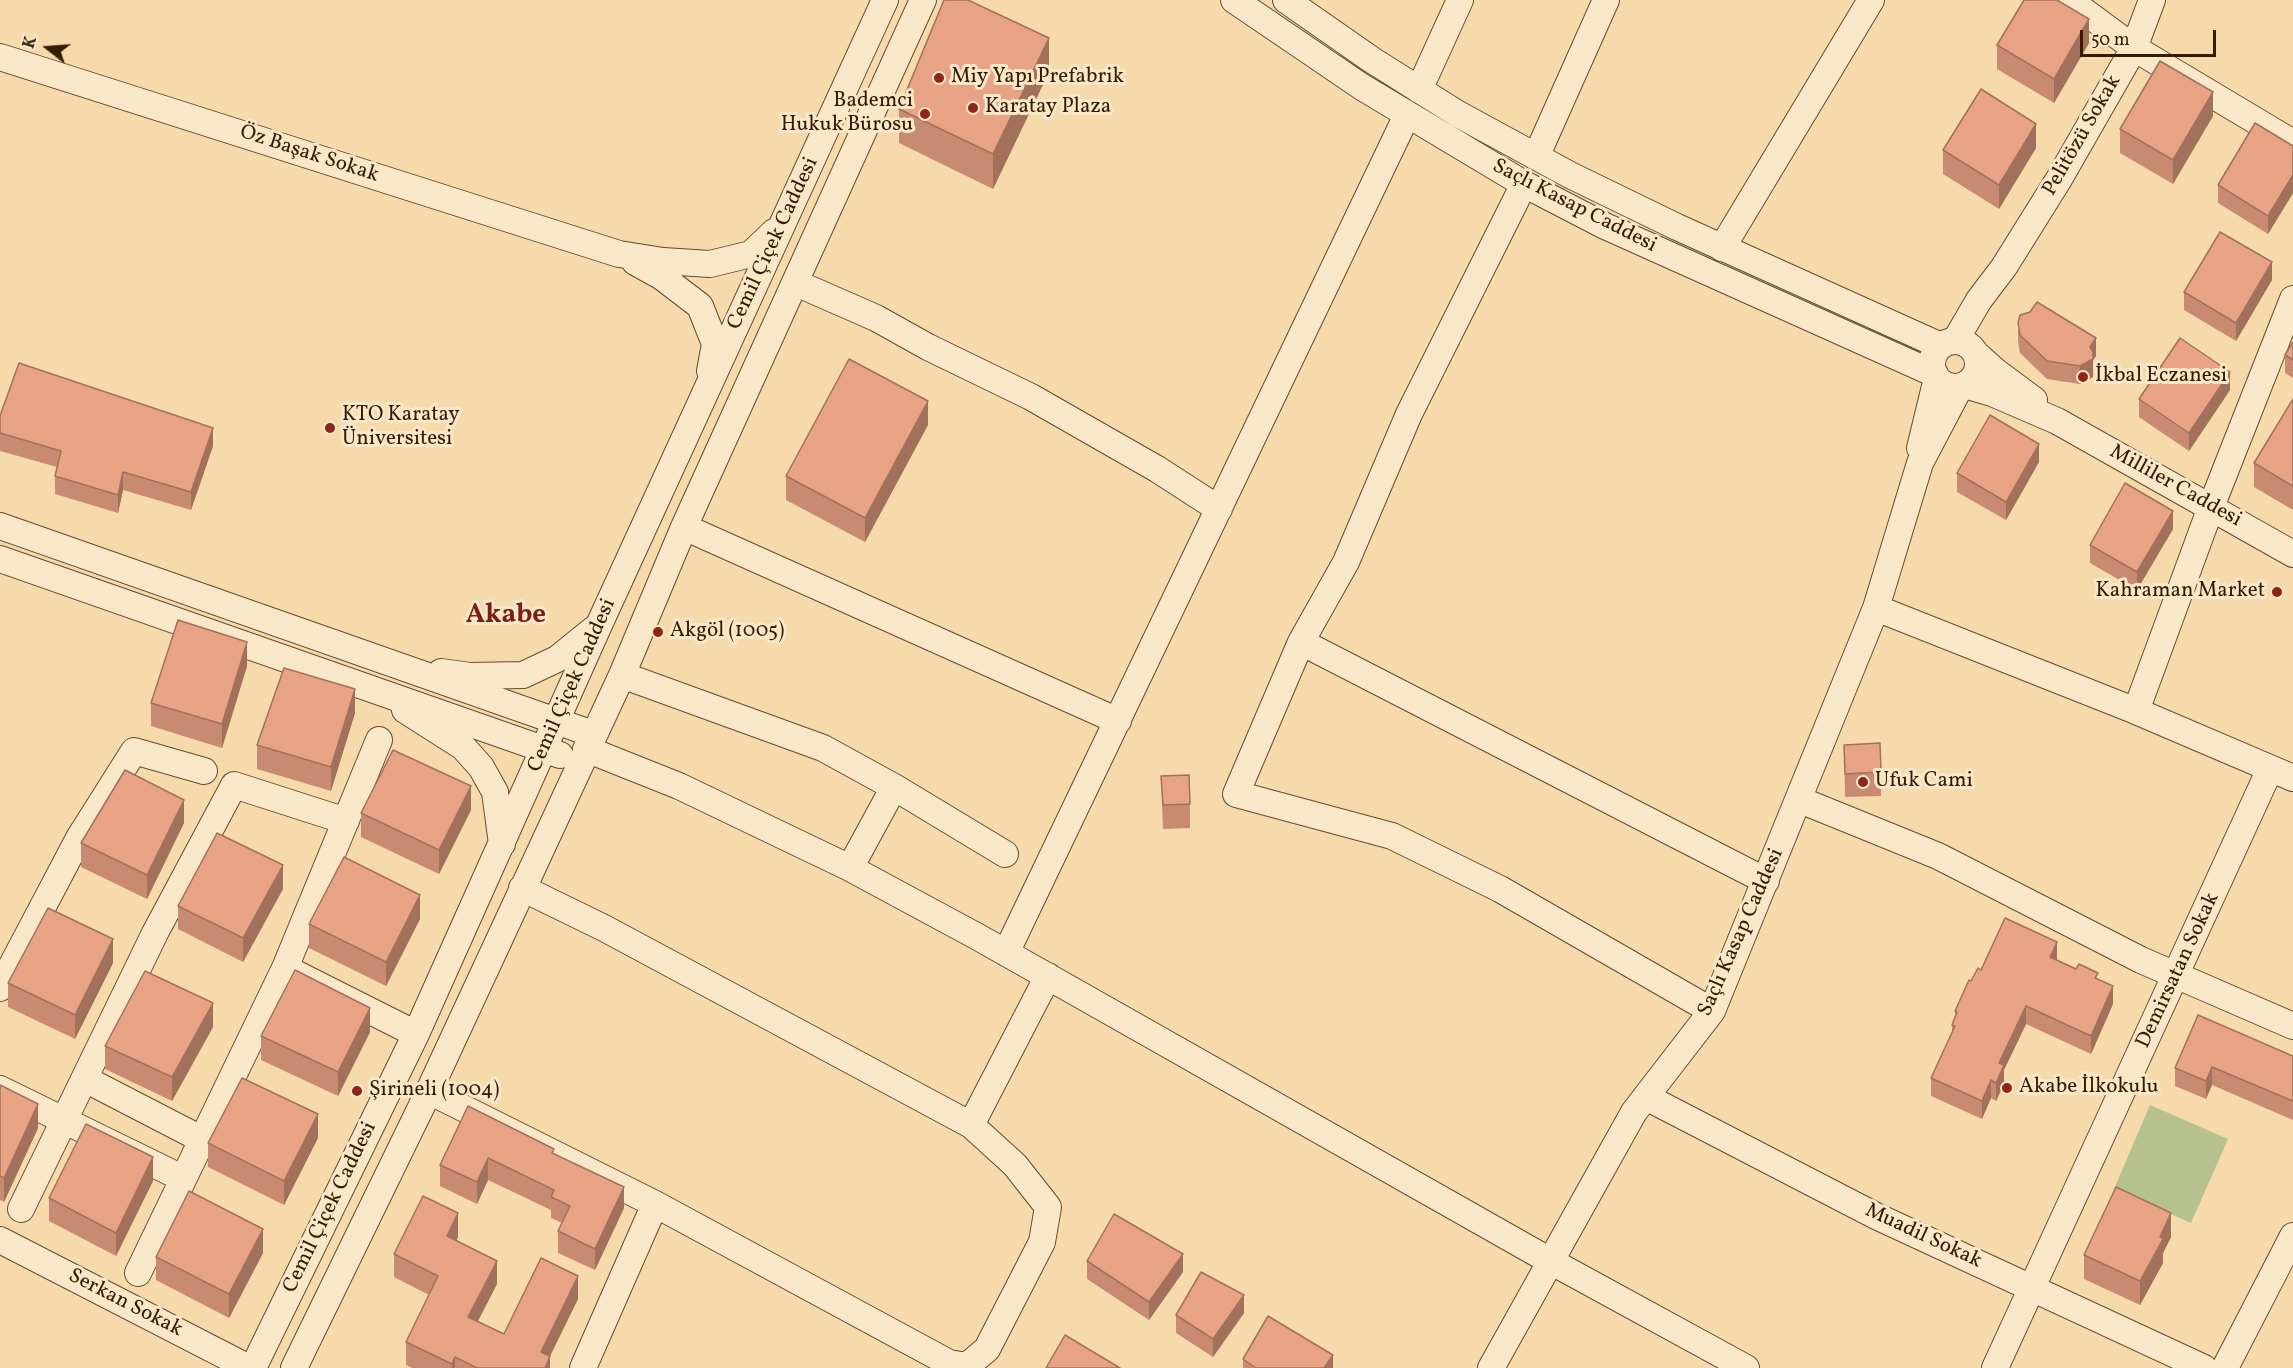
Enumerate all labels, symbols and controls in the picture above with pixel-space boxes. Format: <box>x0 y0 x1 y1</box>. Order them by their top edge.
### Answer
north arrow <box>18 18 78 78</box>
scale bar <box>2083 18 2220 56</box>
text: 50 m <box>2091 28 2130 53</box>
text: K <box>19 34 43 51</box>
place label: Miy Yapı Prefabrik <box>951 65 1124 91</box>
marker: Miy Yapı Prefabrik <box>932 71 946 85</box>
street label: Pelitözü Sokak <box>2038 71 2128 201</box>
place label: Bademci Hukuk Bürosu <box>781 89 913 139</box>
place label: Karatay Plaza <box>985 95 1111 121</box>
marker: Karatay Plaza <box>966 101 980 115</box>
marker: Bademci Hukuk Bürosu <box>918 107 932 121</box>
street label: Öz Başak Sokak <box>236 121 382 189</box>
street label: Cemil Çiçek Caddesi <box>723 154 825 334</box>
street label: Saçlı Kasap Caddesi <box>1488 155 1660 259</box>
place label: İkbal Eczanesi <box>2095 364 2227 390</box>
marker: İkbal Eczanesi <box>2076 370 2090 384</box>
place label: KTO Karatay Üniversitesi <box>342 403 460 453</box>
marker: KTO Karatay Üniversitesi <box>323 421 337 435</box>
street label: Milliler Caddesi <box>2105 440 2245 534</box>
place label: Kahraman Market <box>2095 579 2265 605</box>
marker: Kahraman Market <box>2270 585 2284 599</box>
street label: Cemil Çiçek Caddesi <box>523 595 623 777</box>
district label: Akabe <box>466 601 546 633</box>
place label: Akgöl (1005) <box>670 619 784 645</box>
marker: Akgöl (1005) <box>651 625 665 639</box>
place label: Ufuk Cami <box>1875 769 1973 795</box>
marker: Ufuk Cami <box>1856 775 1870 789</box>
street label: Saçlı Kasap Caddesi <box>1694 845 1790 1021</box>
street label: Demirsatan Sokak <box>2132 889 2226 1053</box>
place label: Akabe İlkokulu <box>2019 1075 2159 1101</box>
place label: Şirineli (1004) <box>369 1078 499 1104</box>
marker: Akabe İlkokulu <box>2000 1081 2014 1095</box>
marker: Şirineli (1004) <box>350 1084 364 1098</box>
street label: Cemil Çiçek Caddesi <box>279 1118 383 1298</box>
street label: Muadil Sokak <box>1861 1199 1985 1275</box>
street label: Serkan Sokak <box>64 1264 186 1344</box>

